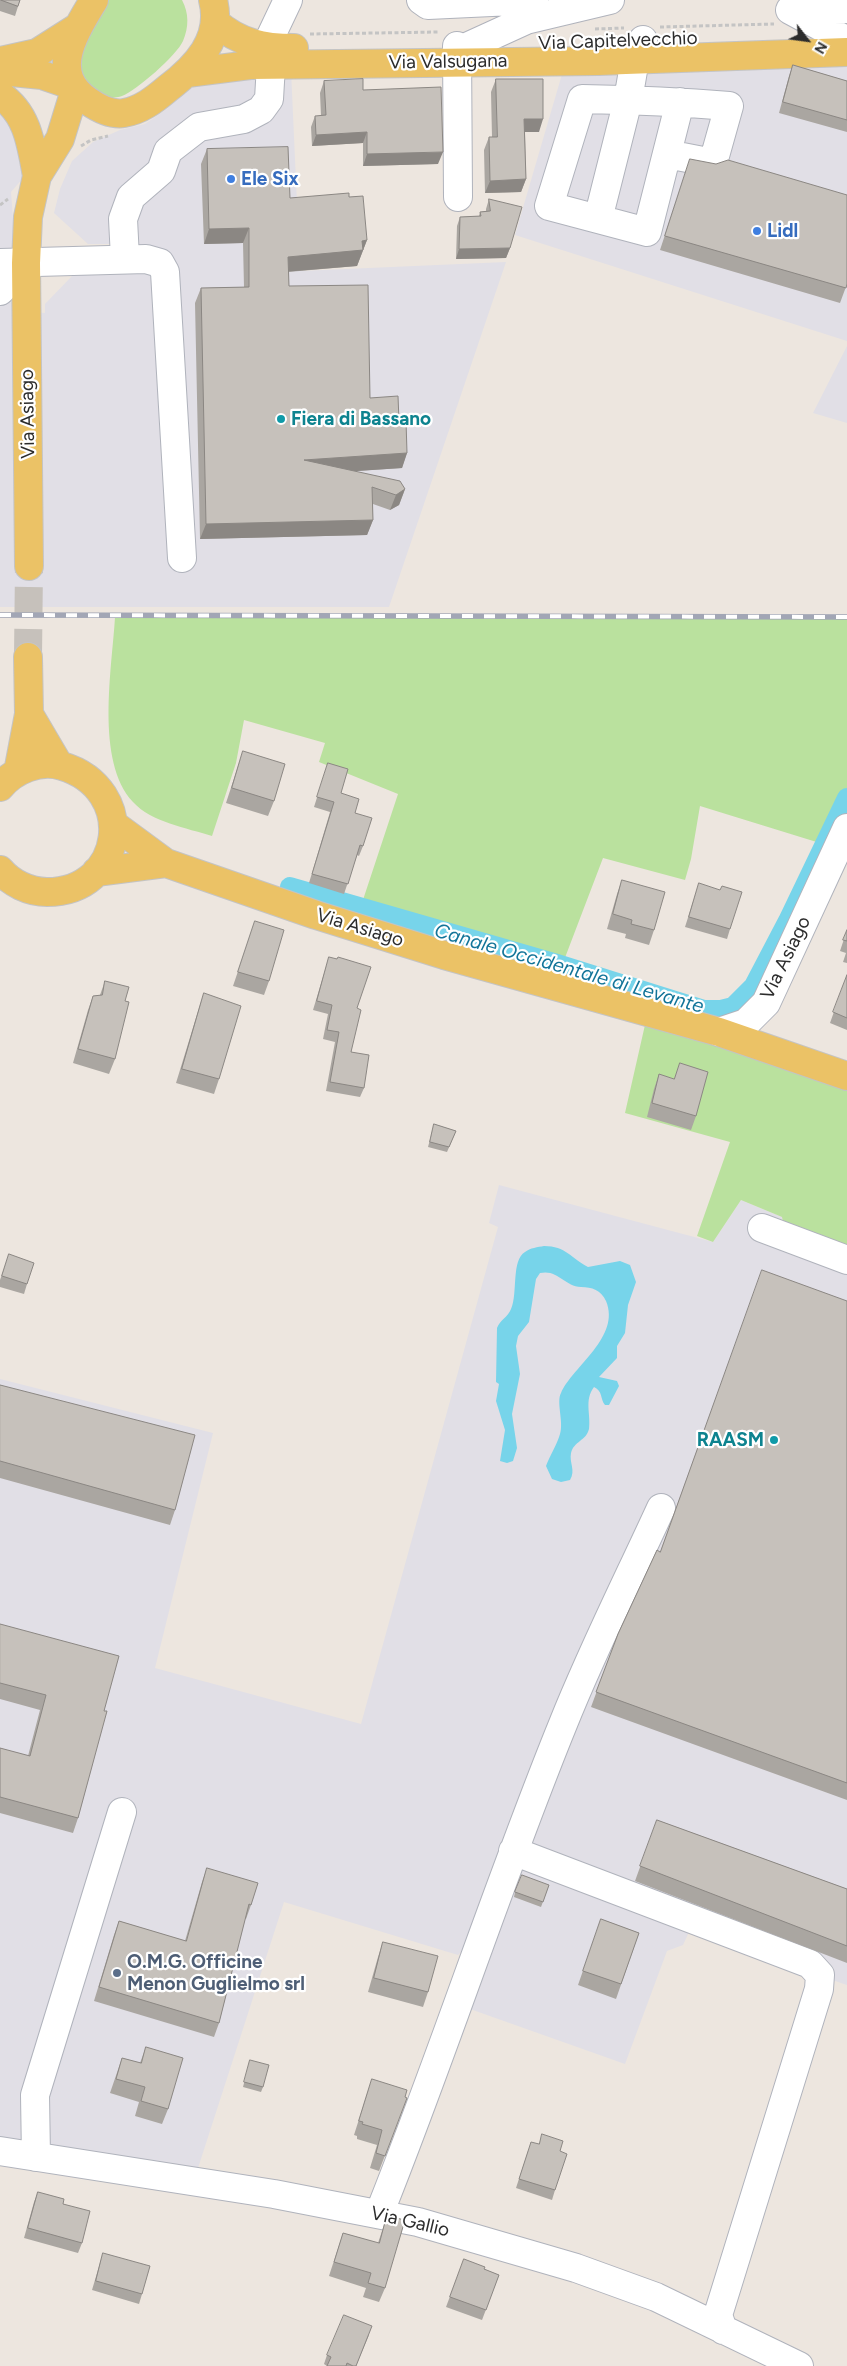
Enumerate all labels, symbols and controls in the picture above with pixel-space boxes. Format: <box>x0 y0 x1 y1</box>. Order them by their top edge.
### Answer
north arrow <box>782 15 832 65</box>
street label: Via Capitelvecchio <box>538 27 698 55</box>
text: N <box>810 39 830 57</box>
street label: Via Valsugana <box>388 50 508 74</box>
place label: Ele Six <box>241 168 299 190</box>
marker: Ele Six <box>225 173 237 185</box>
place label: Lidl <box>767 220 798 242</box>
marker: Lidl <box>751 225 763 237</box>
street label: Via Asiago <box>16 369 40 459</box>
place label: Fiera di Bassano <box>291 408 431 430</box>
marker: Fiera di Bassano <box>275 413 287 425</box>
street label: Via Asiago <box>314 904 406 952</box>
street label: Via Asiago <box>756 913 816 1003</box>
water label: Canale Occidentale di Levante <box>431 919 707 1019</box>
place label: RAASM <box>697 1429 764 1451</box>
marker: RAASM <box>768 1434 780 1446</box>
place label: O.M.G. Officine Menon Guglielmo srl <box>127 1951 305 1995</box>
marker: O.M.G. Officine Menon Guglielmo srl <box>111 1967 123 1979</box>
street label: Via Gallio <box>369 2202 451 2242</box>

